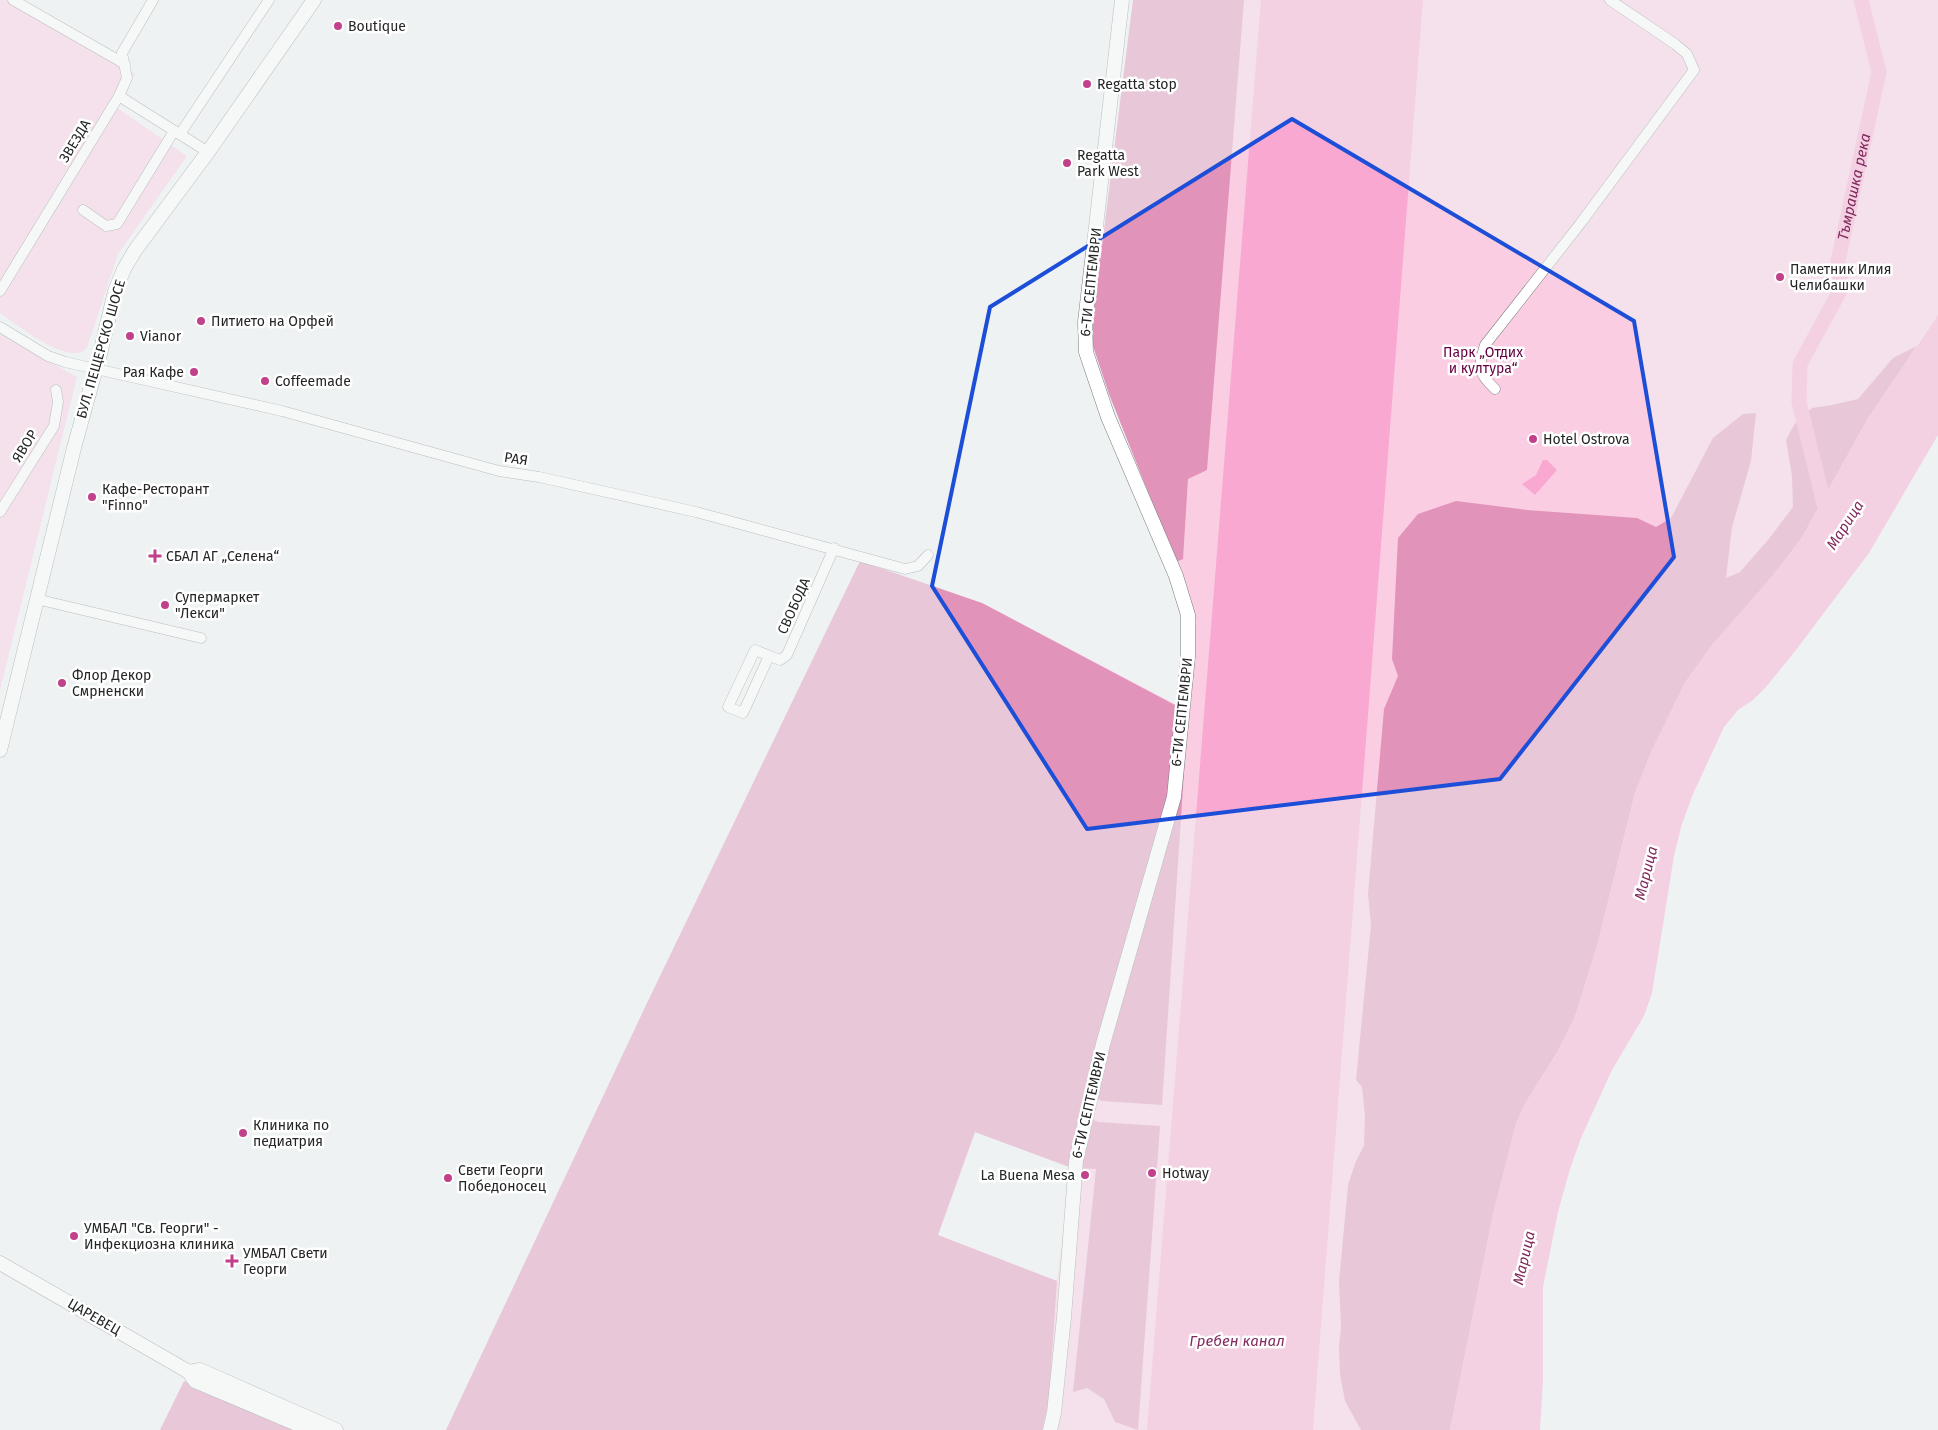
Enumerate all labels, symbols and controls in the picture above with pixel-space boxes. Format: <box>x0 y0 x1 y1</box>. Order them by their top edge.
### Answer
place label: Boutique <box>348 18 406 35</box>
marker: Boutique <box>332 20 344 32</box>
place label: Regatta stop <box>1097 76 1177 93</box>
marker: Regatta stop <box>1081 78 1093 90</box>
street label: ЗВЕЗДА <box>56 116 94 166</box>
water label: Тъмрашка река <box>1834 132 1874 242</box>
place label: Regatta Park West <box>1077 147 1140 180</box>
marker: Regatta Park West <box>1061 157 1073 169</box>
street label: 6-ТИ СЕПТЕМВРИ <box>1077 227 1105 337</box>
place label: Паметник Илия Челибашки <box>1790 261 1891 294</box>
marker: Паметник Илия Челибашки <box>1774 271 1786 283</box>
street label: БУЛ. ПЕЩЕРСКО ШОСЕ <box>73 277 129 421</box>
place label: Питието на Орфей <box>211 313 334 330</box>
marker: Питието на Орфей <box>195 315 207 327</box>
place label: Vianor <box>140 328 182 345</box>
marker: Vianor <box>124 330 136 342</box>
park label: Парк „Отдих и култура“ <box>1443 344 1523 377</box>
place label: Рая Кафе <box>123 364 184 381</box>
marker: Рая Кафе <box>188 366 200 378</box>
place label: Coffeemade <box>275 373 351 390</box>
marker: Coffeemade <box>259 375 271 387</box>
street label: ЯВОР <box>9 427 41 465</box>
place label: Hotel Ostrova <box>1543 431 1630 448</box>
marker: Hotel Ostrova <box>1527 433 1539 445</box>
street label: РАЯ <box>503 449 529 469</box>
place label: Кафе-Ресторант "Finno" <box>102 481 210 514</box>
marker: Кафе-Ресторант "Finno" <box>86 491 98 503</box>
water label: Марица <box>1823 497 1867 553</box>
place label: СБАЛ АГ „Селена“ <box>166 548 280 565</box>
marker: СБАЛ АГ „Селена“ <box>148 549 162 563</box>
street label: СВОБОДА <box>774 575 814 637</box>
place label: Супермаркет "Лекси" <box>175 589 260 622</box>
marker: Супермаркет "Лекси" <box>159 599 171 611</box>
street label: 6-ТИ СЕПТЕМВРИ <box>1168 657 1196 767</box>
place label: Флор Декор Смрненски <box>72 667 151 700</box>
marker: Флор Декор Смрненски <box>56 677 68 689</box>
water label: Марица <box>1631 844 1661 902</box>
street label: 6-ТИ СЕПТЕМВРИ <box>1068 1050 1110 1160</box>
place label: Клиника по педиатрия <box>253 1117 329 1150</box>
marker: Клиника по педиатрия <box>237 1127 249 1139</box>
place label: Свети Георги Победоносец <box>458 1162 546 1195</box>
place label: Hotway <box>1162 1165 1209 1182</box>
place label: La Buena Mesa <box>980 1167 1075 1184</box>
marker: Hotway <box>1146 1167 1158 1179</box>
marker: La Buena Mesa <box>1079 1169 1091 1181</box>
marker: Свети Георги Победоносец <box>442 1172 454 1184</box>
place label: УМБАЛ "Св. Георги" - Инфекциозна клиника <box>84 1220 234 1253</box>
water label: Марица <box>1509 1229 1539 1287</box>
marker: УМБАЛ "Св. Георги" - Инфекциозна клиника <box>68 1230 80 1242</box>
place label: УМБАЛ Свети Георги <box>243 1245 328 1278</box>
marker: УМБАЛ Свети Георги <box>225 1254 239 1268</box>
street label: ЦАРЕВЕЦ <box>65 1295 124 1339</box>
water label: Гребен канал <box>1189 1332 1285 1350</box>

